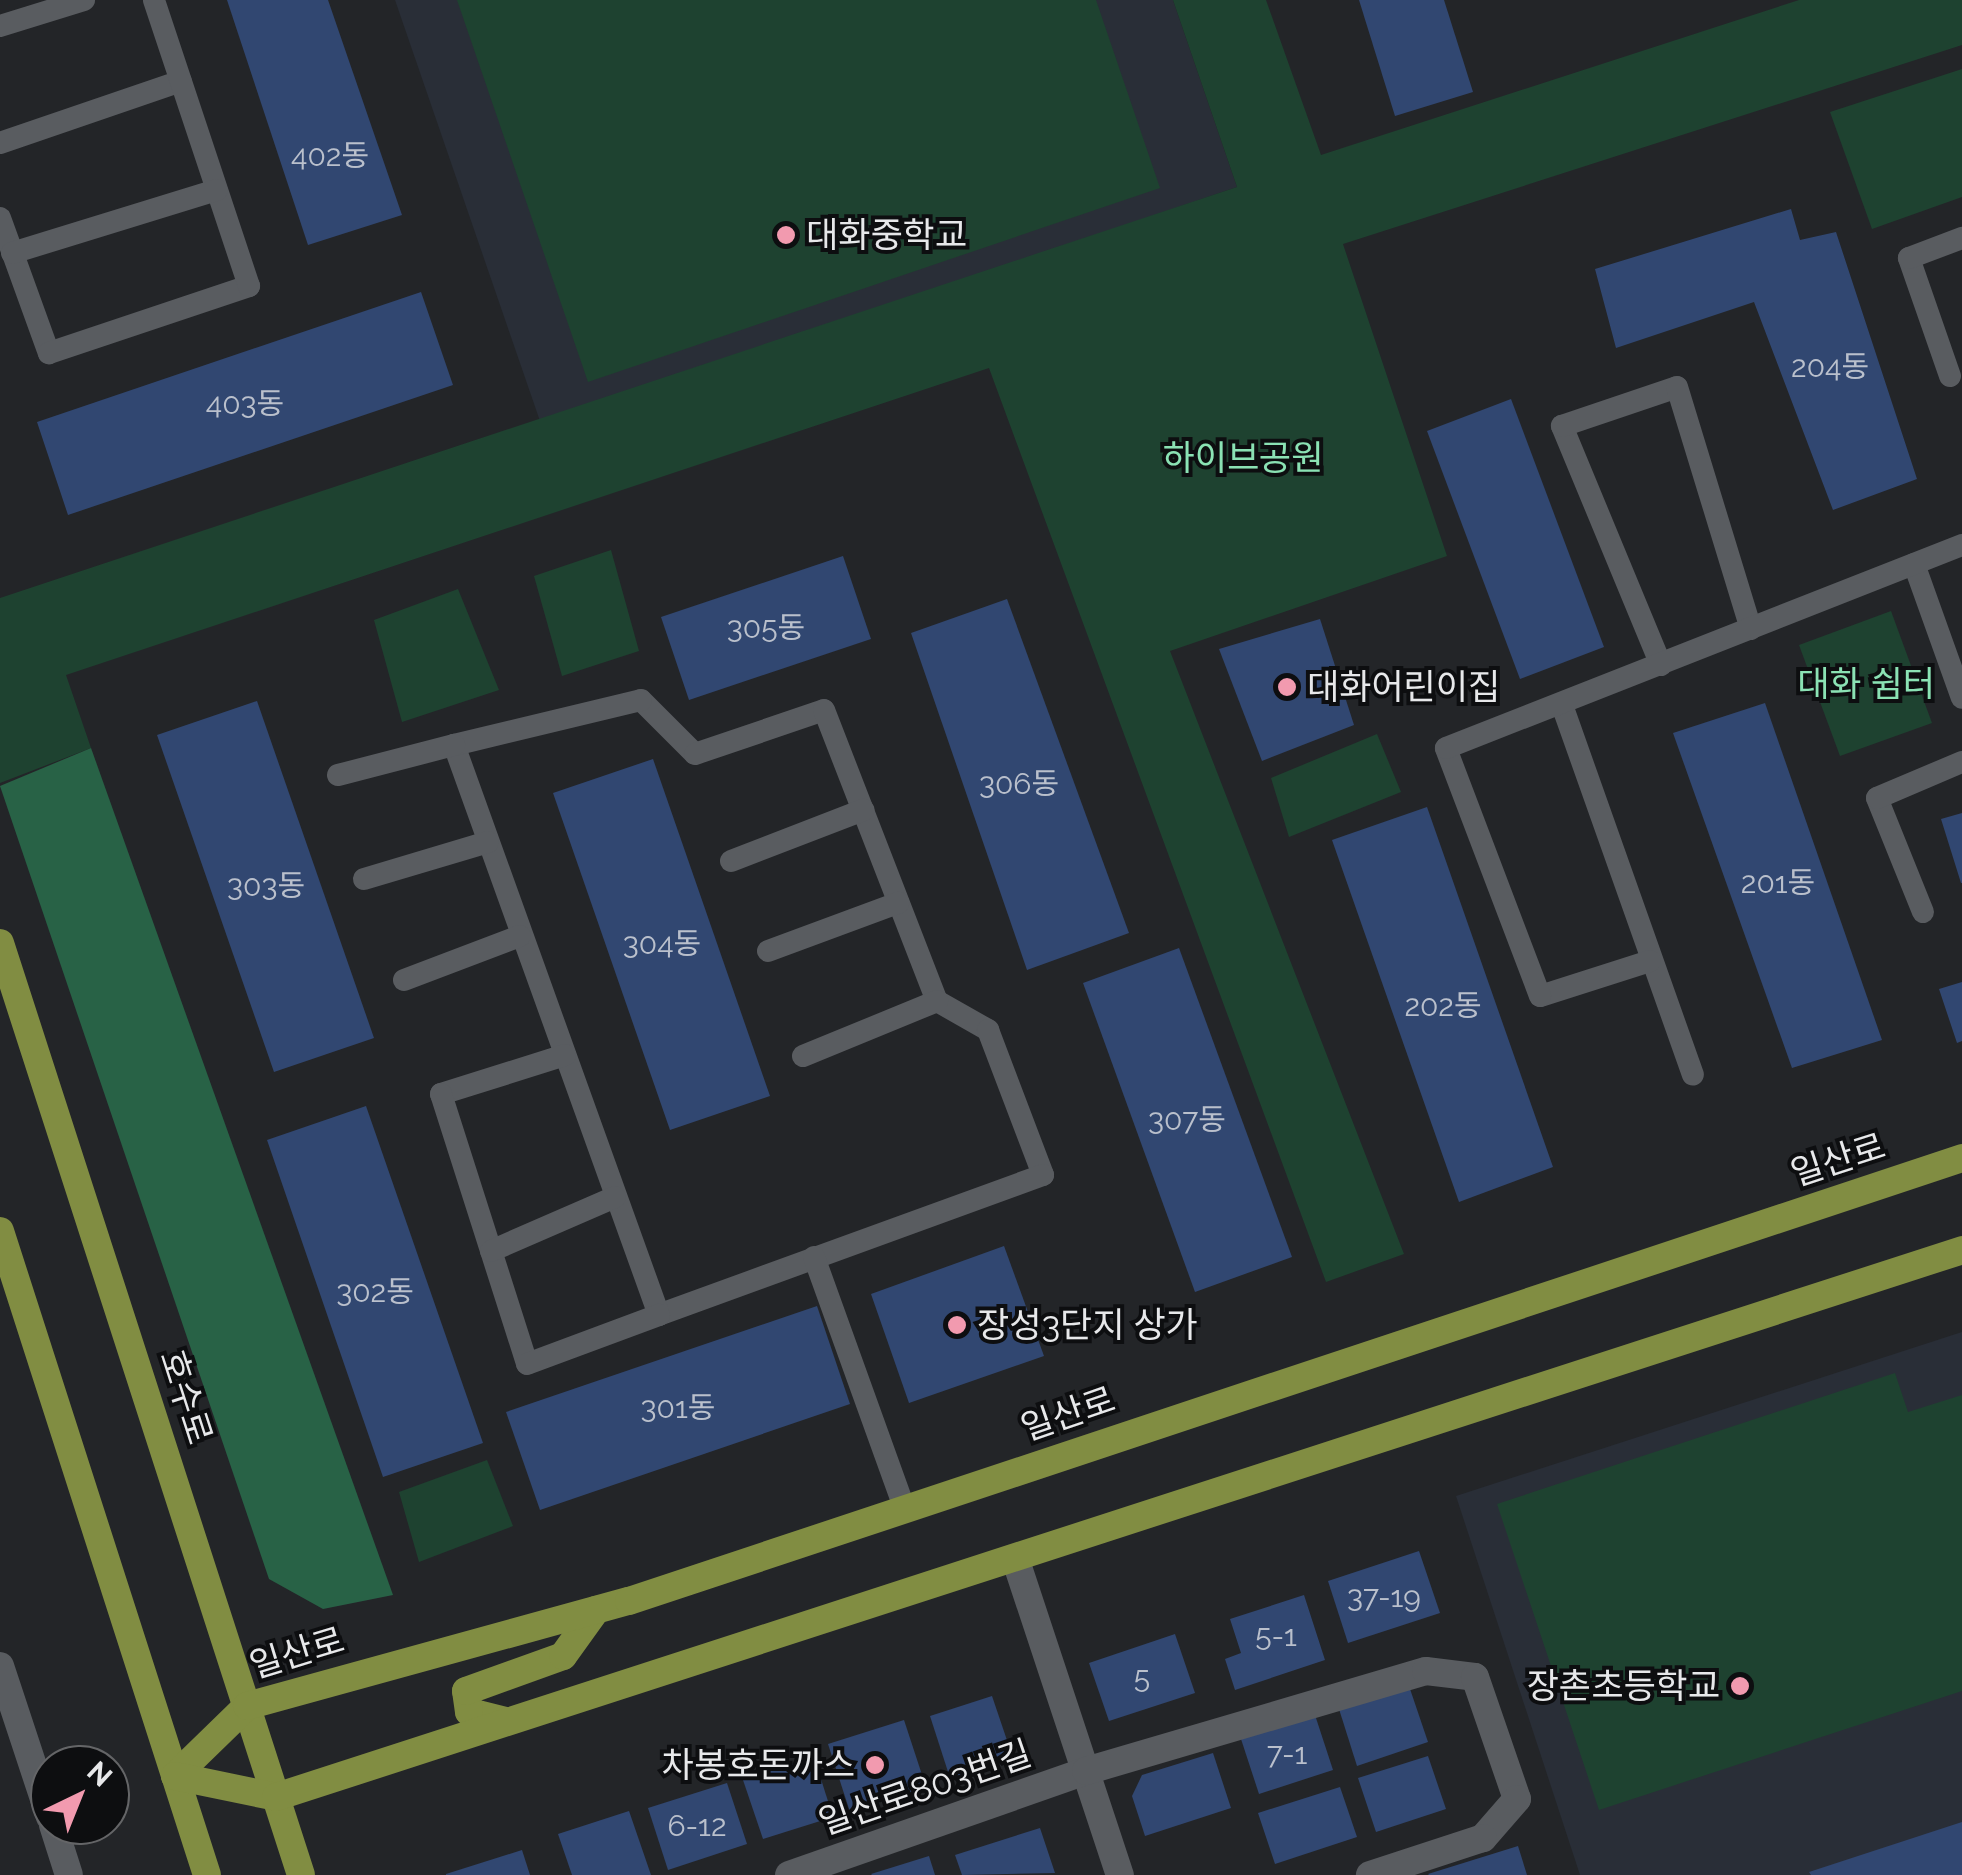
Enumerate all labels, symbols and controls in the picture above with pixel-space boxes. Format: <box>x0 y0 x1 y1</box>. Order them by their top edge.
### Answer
house number: 402동 <box>291 138 369 174</box>
place label: 대화중학교 <box>806 214 967 256</box>
marker: 대화중학교 <box>775 224 797 246</box>
house number: 204동 <box>1791 349 1869 385</box>
house number: 403동 <box>206 386 284 422</box>
park label: 하이브공원 <box>1163 437 1323 479</box>
house number: 305동 <box>727 610 805 646</box>
park label: 대화 쉼터 <box>1797 663 1935 705</box>
place label: 대화어린이집 <box>1307 666 1500 708</box>
marker: 대화어린이집 <box>1276 676 1298 698</box>
house number: 306동 <box>979 766 1059 802</box>
house number: 201동 <box>1741 865 1815 901</box>
house number: 303동 <box>227 868 305 904</box>
house number: 304동 <box>623 926 701 962</box>
house number: 202동 <box>1404 988 1482 1024</box>
house number: 307동 <box>1148 1102 1226 1138</box>
street label: 일산로 <box>1786 1125 1890 1195</box>
house number: 302동 <box>336 1274 414 1310</box>
place label: 장성3단지 상가 <box>977 1304 1198 1346</box>
marker: 장성3단지 상가 <box>946 1314 968 1336</box>
street label: 호수로 <box>151 1345 221 1449</box>
street label: 일산로 <box>1015 1378 1121 1450</box>
house number: 301동 <box>641 1390 715 1426</box>
house number: 37-19 <box>1347 1579 1421 1615</box>
house number: 5-1 <box>1255 1618 1297 1654</box>
street label: 일산로 <box>245 1619 349 1687</box>
house number: 5 <box>1134 1660 1150 1696</box>
place label: 장촌초등학교 <box>1527 1665 1720 1707</box>
marker: 장촌초등학교 <box>1729 1675 1751 1697</box>
street label: 일산로803번길 <box>813 1732 1037 1844</box>
house number: 7-1 <box>1267 1736 1307 1772</box>
place label: 차봉호돈까스 <box>662 1744 855 1786</box>
north arrow <box>30 1745 130 1845</box>
marker: 차봉호돈까스 <box>864 1754 886 1776</box>
text: N <box>80 1755 119 1794</box>
house number: 6-12 <box>667 1808 727 1844</box>

